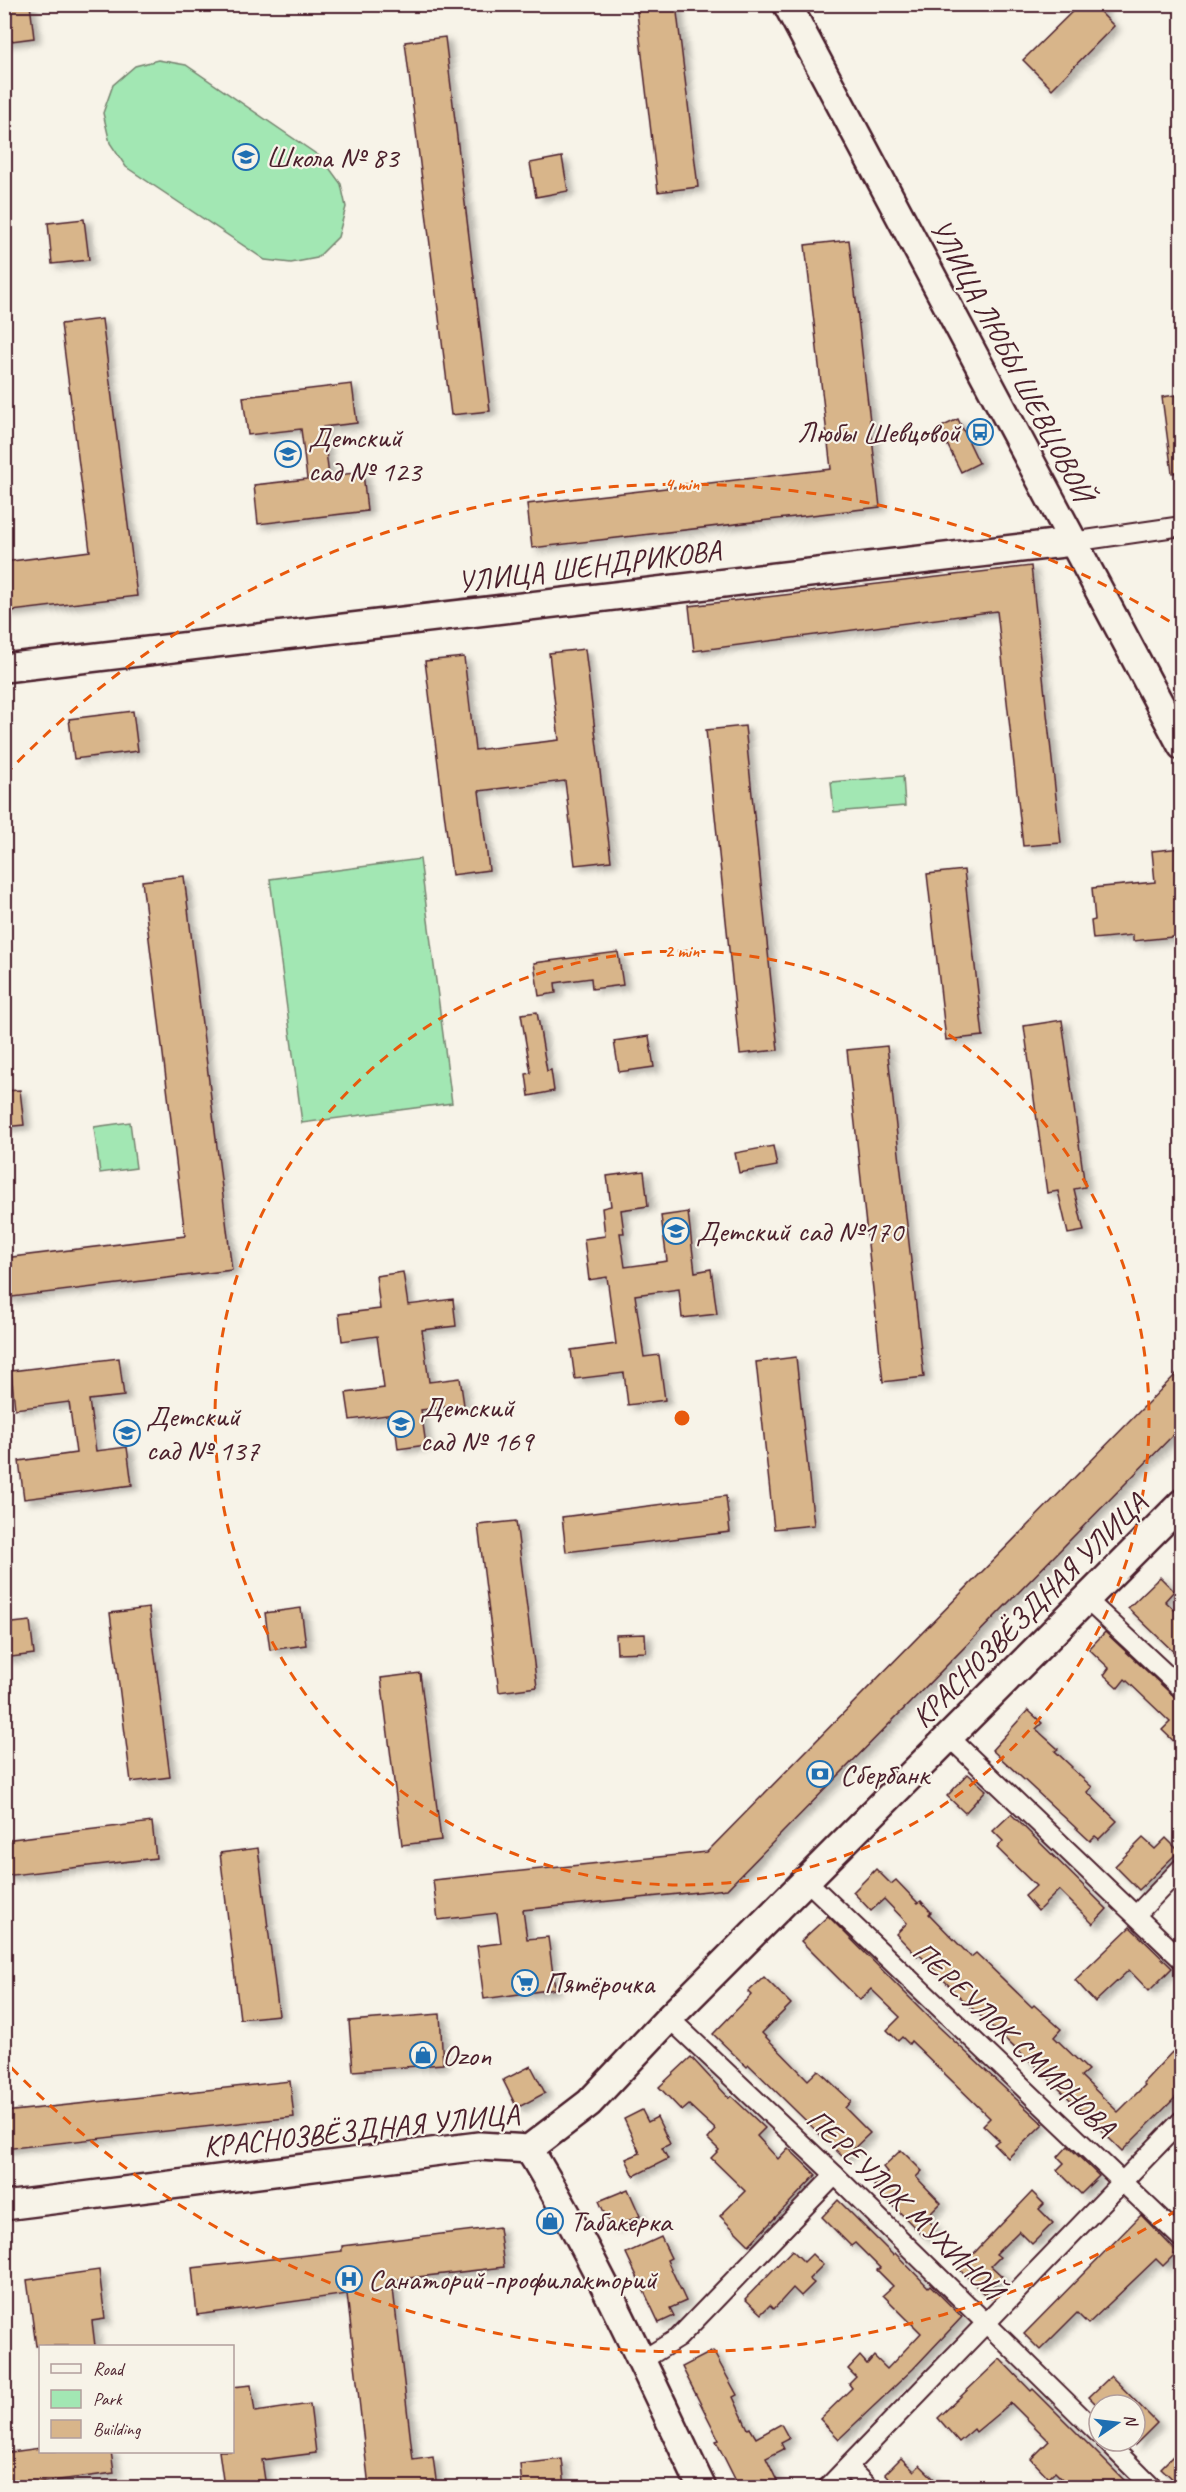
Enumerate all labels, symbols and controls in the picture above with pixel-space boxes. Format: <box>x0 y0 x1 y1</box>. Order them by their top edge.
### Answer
place label: Школа № 83 <box>266 138 401 176</box>
school or university icon: Школа № 83 <box>231 142 261 172</box>
street label: УЛИЦА ЛЮБЫ ШЕВЦОВОЙ <box>921 212 1105 512</box>
place label: Любы Шевцовой <box>797 413 961 451</box>
bus stop icon: Любы Шевцовой <box>965 417 995 447</box>
place label: Детский сад № 123 <box>308 418 424 490</box>
school or university icon: Детский сад № 123 <box>273 439 303 469</box>
text: 4 min <box>665 473 700 495</box>
street label: УЛИЦА ШЕНДРИКОВА <box>455 531 725 601</box>
text: 2 min <box>665 940 700 962</box>
place label: Детский сад №170 <box>696 1212 906 1250</box>
school or university icon: Детский сад №170 <box>661 1216 691 1246</box>
place label: Детский сад № 169 <box>420 1388 536 1460</box>
place label: Детский сад № 137 <box>146 1397 261 1469</box>
centre of rings <box>672 1408 692 1428</box>
school or university icon: Детский сад № 169 <box>386 1409 416 1439</box>
school or university icon: Детский сад № 137 <box>112 1418 142 1448</box>
street label: КРАСНОЗВЁЗДНАЯ УЛИЦА <box>903 1484 1155 1736</box>
place label: Сбербанк <box>840 1755 931 1793</box>
bank icon: Сбербанк <box>805 1759 835 1789</box>
street label: ПЕРЕУЛОК СМИРНОВА <box>905 1933 1125 2147</box>
place label: Пятёрочка <box>544 1964 656 2002</box>
supermarket icon: Пятёрочка <box>510 1968 540 1998</box>
place label: Ozon <box>442 2036 492 2074</box>
shop icon: Ozon <box>408 2040 438 2070</box>
street label: КРАСНОЗВЁЗДНАЯ УЛИЦА <box>201 2094 522 2165</box>
street label: ПЕРЕУЛОК МУХИНОЙ <box>798 2100 1015 2311</box>
place label: Табакерка <box>570 2202 674 2240</box>
shop icon: Табакерка <box>535 2206 565 2236</box>
place label: Cанаторий-профилакторий <box>368 2260 658 2298</box>
hospital icon: Cанаторий-профилакторий <box>334 2264 364 2294</box>
legend <box>39 2345 234 2453</box>
text: Road <box>93 2358 126 2380</box>
text: Park <box>93 2388 123 2410</box>
north arrow <box>1087 2393 1147 2453</box>
text: N <box>1120 2412 1142 2430</box>
text: Building <box>93 2418 142 2440</box>

